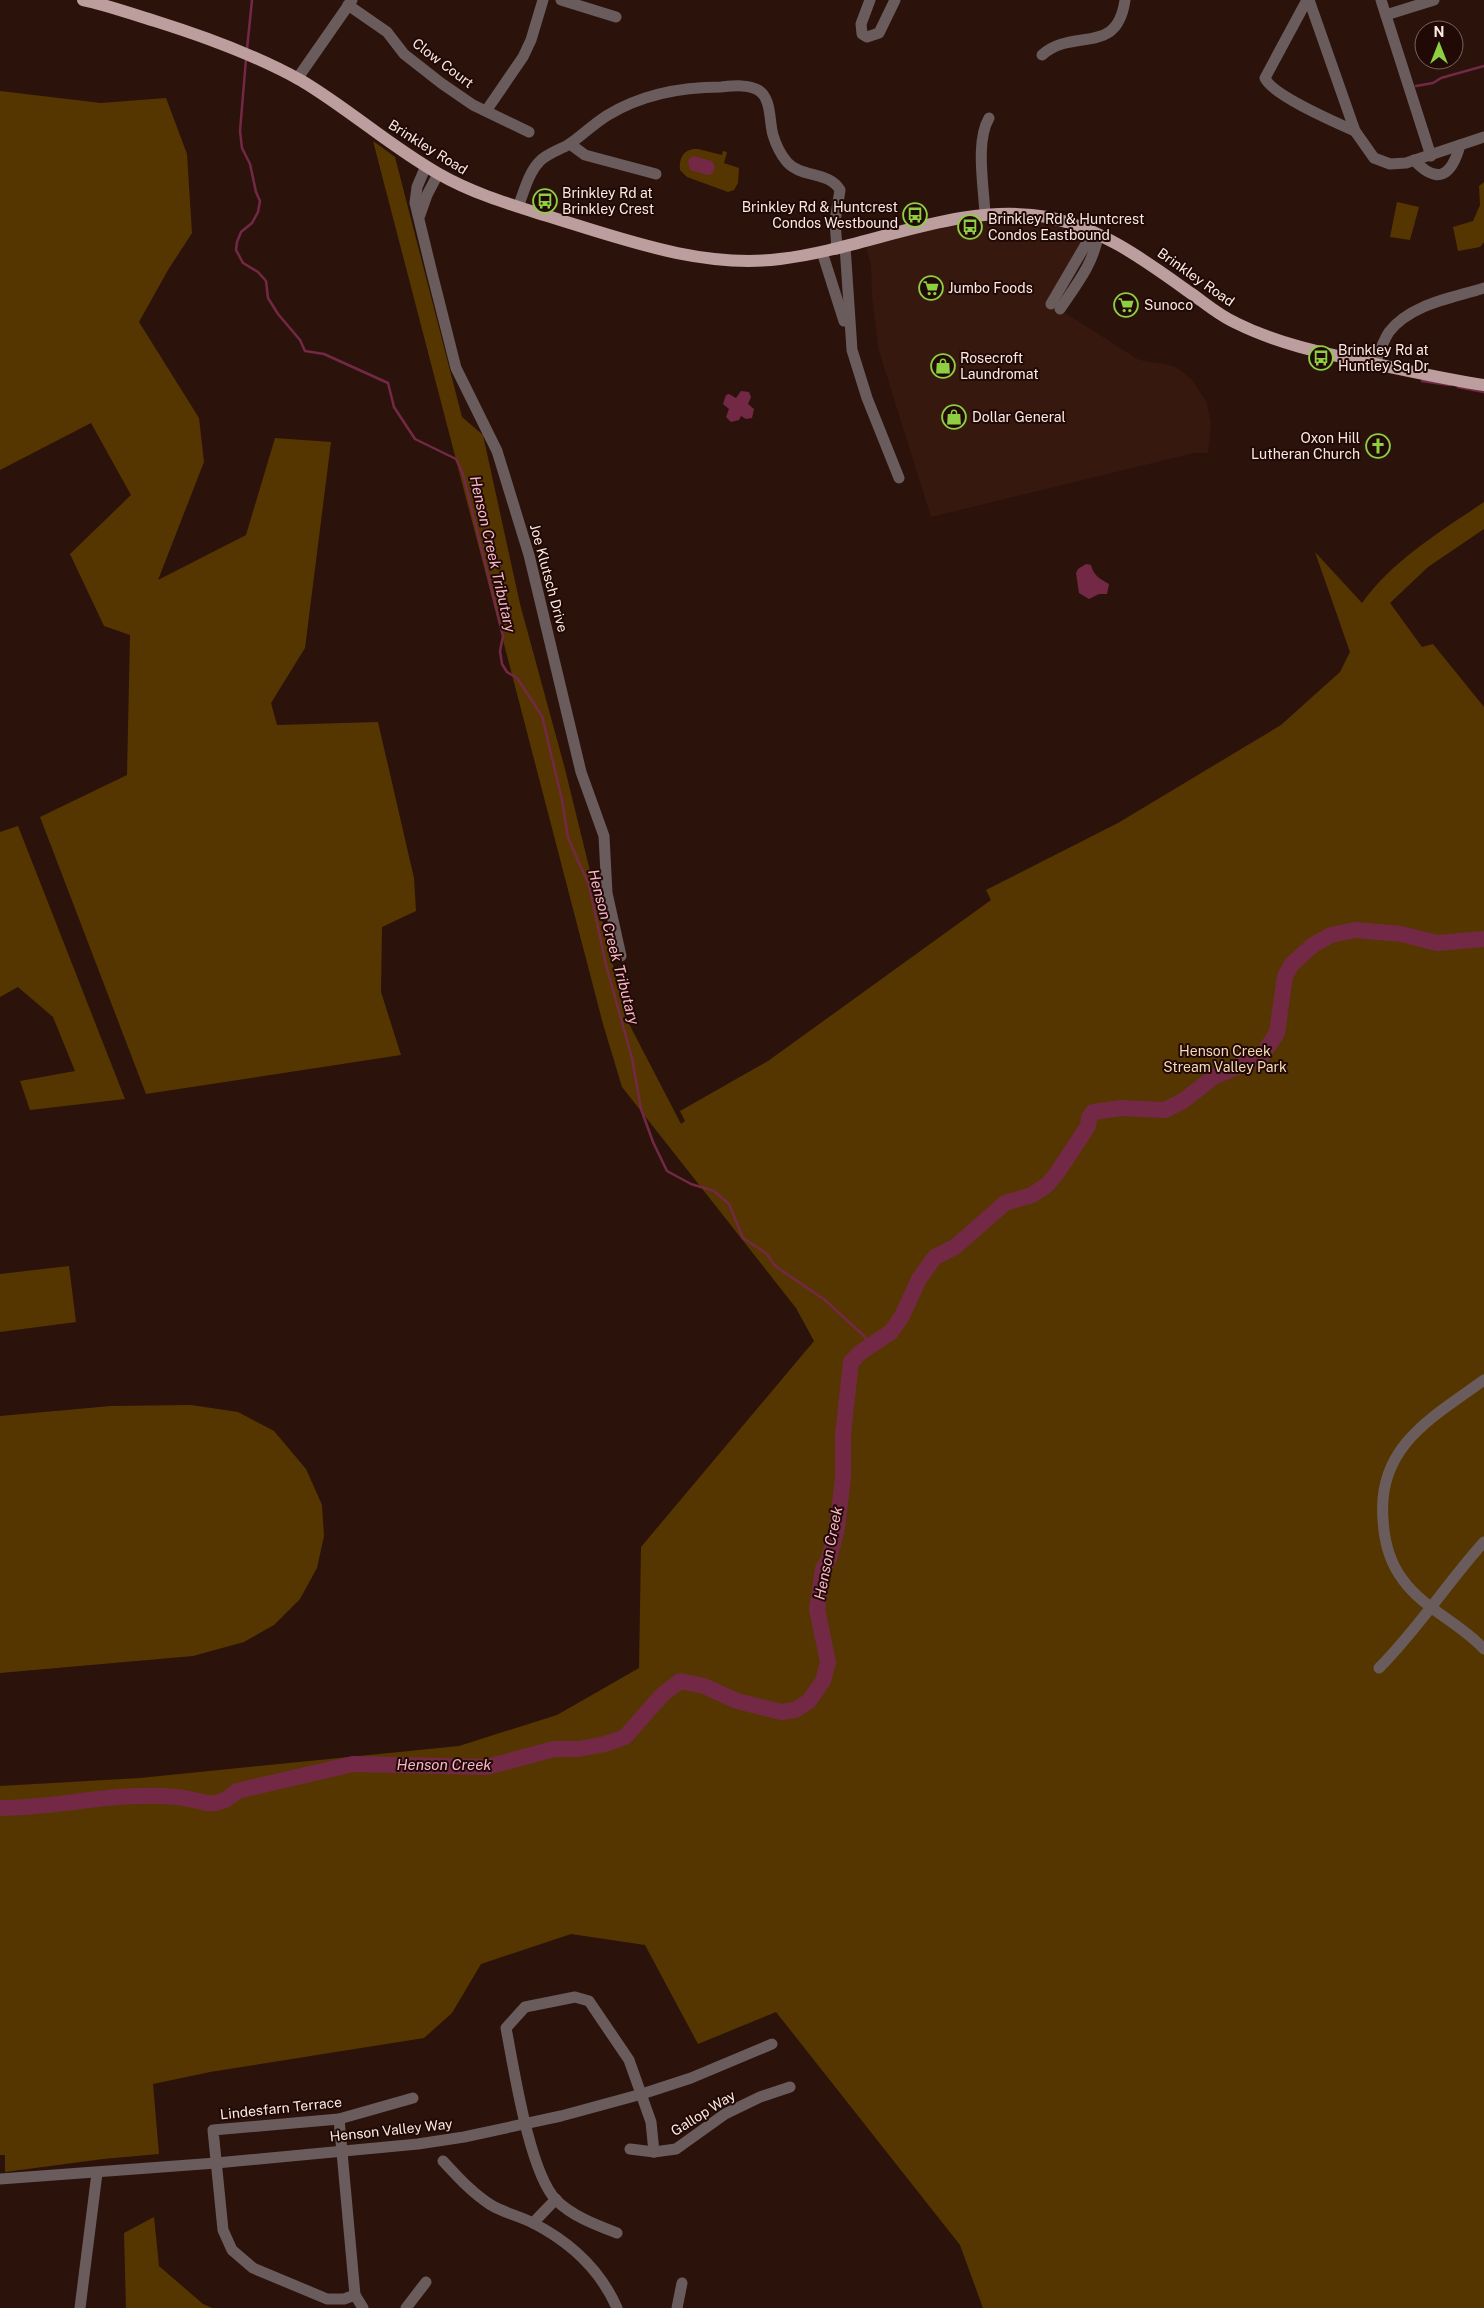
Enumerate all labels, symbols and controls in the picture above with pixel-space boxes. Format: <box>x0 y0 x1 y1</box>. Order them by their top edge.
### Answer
north arrow <box>1414 20 1464 70</box>
text: N <box>1434 24 1444 40</box>
street label: Clow Court <box>409 35 477 91</box>
street label: Brinkley Road <box>386 116 470 178</box>
place label: Brinkley Rd at Brinkley Crest <box>562 185 654 217</box>
bus stop icon: Brinkley Rd at Brinkley Crest <box>532 188 558 214</box>
place label: Brinkley Rd & Huntcrest Condos Westbound <box>742 199 898 231</box>
bus stop icon: Brinkley Rd & Huntcrest Condos Westbound <box>902 202 928 228</box>
place label: Brinkley Rd & Huntcrest Condos Eastbound <box>988 211 1144 243</box>
bus stop icon: Brinkley Rd & Huntcrest Condos Eastbound <box>957 214 983 240</box>
street label: Brinkley Road <box>1155 245 1237 309</box>
supermarket icon: Jumbo Foods <box>918 275 944 301</box>
place label: Jumbo Foods <box>948 280 1033 296</box>
supermarket icon: Sunoco <box>1113 292 1139 318</box>
place label: Sunoco <box>1144 297 1193 313</box>
place label: Brinkley Rd at Huntley Sq Dr <box>1338 342 1429 374</box>
bus stop icon: Brinkley Rd at Huntley Sq Dr <box>1308 345 1334 371</box>
place label: Rosecroft Laundromat <box>960 350 1039 382</box>
shop icon: Rosecroft Laundromat <box>930 353 956 379</box>
shop icon: Dollar General <box>941 404 967 430</box>
place label: Dollar General <box>972 409 1066 425</box>
place label: Oxon Hill Lutheran Church <box>1251 430 1360 462</box>
church icon: Oxon Hill Lutheran Church <box>1365 433 1391 459</box>
water label: Henson Creek Tributary <box>467 474 519 634</box>
street label: Joe Klutsch Drive <box>527 522 571 634</box>
water label: Henson Creek Tributary <box>585 867 643 1027</box>
park label: Henson Creek Stream Valley Park <box>1163 1043 1287 1075</box>
water label: Henson Creek <box>811 1504 846 1601</box>
water label: Henson Creek <box>397 1756 492 1773</box>
street label: Gallop Way <box>668 2087 739 2139</box>
street label: Lindesfarn Terrace <box>219 2094 343 2122</box>
street label: Henson Valley Way <box>329 2116 454 2144</box>

